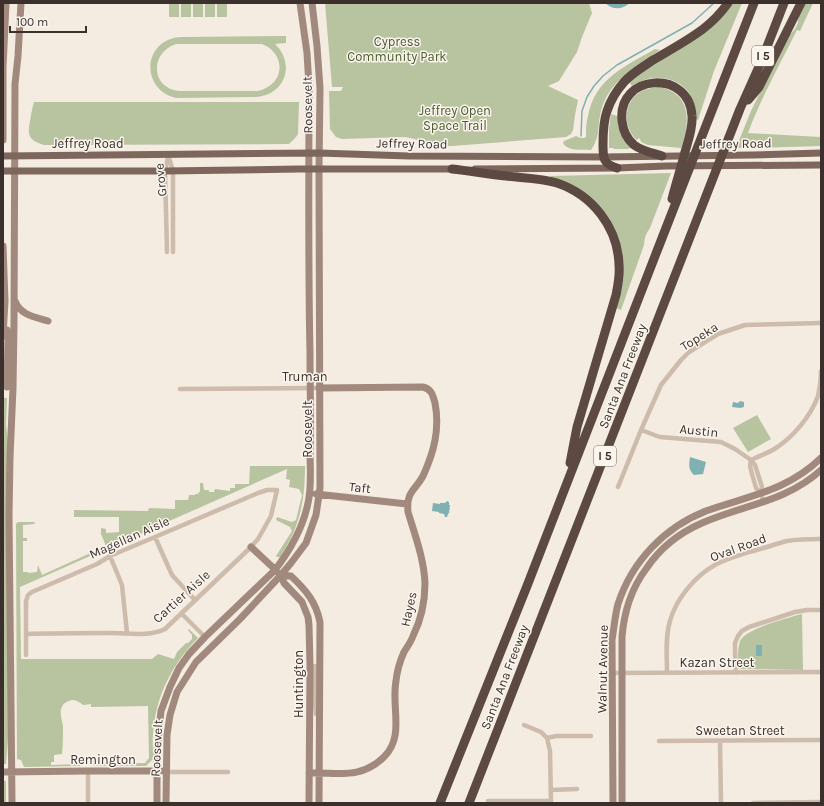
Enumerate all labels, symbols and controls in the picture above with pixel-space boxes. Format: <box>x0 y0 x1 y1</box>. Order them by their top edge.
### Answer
scale bar <box>10 8 86 34</box>
text: 100 m <box>16 15 48 29</box>
park label: Cypress Community Park <box>347 34 447 64</box>
road number: I 5 <box>752 46 774 66</box>
street label: Roosevelt <box>299 76 315 134</box>
park label: Jeffrey Open Space Trail <box>419 103 491 133</box>
street label: Jeffrey Road <box>376 135 448 152</box>
street label: Jeffrey Road <box>700 135 772 152</box>
street label: Jeffrey Road <box>52 136 124 151</box>
street label: Grove <box>151 162 170 197</box>
street label: Topeka <box>678 319 721 354</box>
street label: Santa Ana Freeway <box>596 322 649 431</box>
street label: Truman <box>282 369 328 384</box>
street label: Roosevelt <box>300 400 315 458</box>
street label: Austin <box>679 421 719 440</box>
road number: I 5 <box>594 446 616 466</box>
street label: Taft <box>348 479 372 496</box>
street label: Magellan Aisle <box>87 513 172 562</box>
street label: Oval Road <box>708 530 768 565</box>
street label: Cartier Aisle <box>150 567 213 626</box>
street label: Hayes <box>397 590 420 628</box>
street label: Santa Ana Freeway <box>478 623 531 732</box>
street label: Walnut Avenue <box>594 624 611 713</box>
street label: Huntington <box>291 650 306 718</box>
street label: Kazan Street <box>680 655 755 670</box>
street label: Roosevelt <box>148 719 165 777</box>
street label: Sweetan Street <box>695 723 785 738</box>
street label: Remington <box>70 752 136 767</box>

